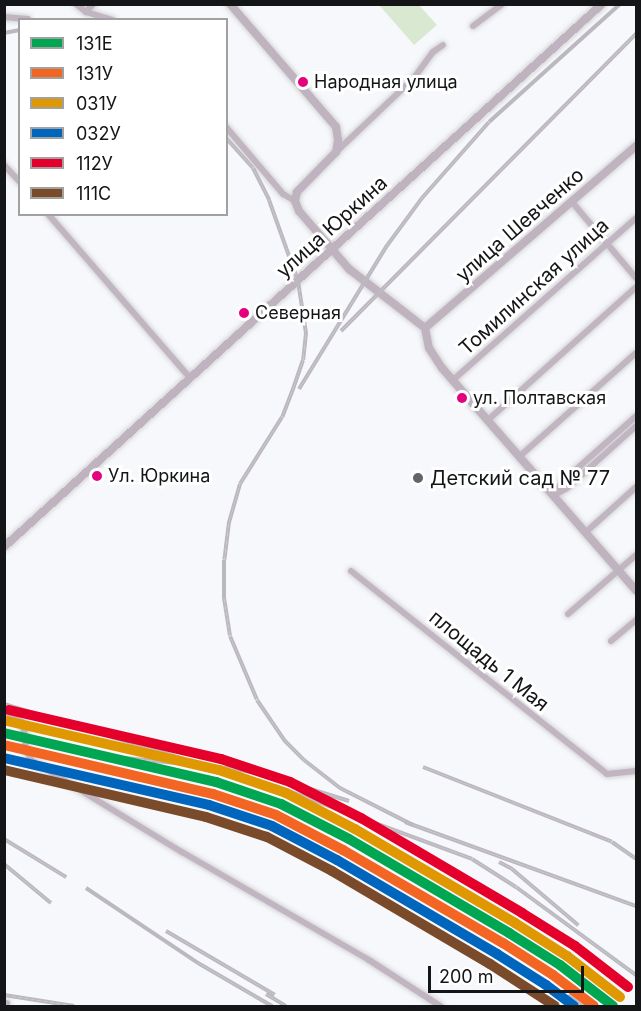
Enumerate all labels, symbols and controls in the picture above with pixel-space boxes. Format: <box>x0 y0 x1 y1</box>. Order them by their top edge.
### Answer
legend <box>18 18 228 216</box>
text: 131Е <box>76 33 113 54</box>
text: 131У <box>76 63 113 84</box>
place label: Народная улица <box>314 71 458 93</box>
marker: Народная улица <box>297 76 309 88</box>
text: 031У <box>76 93 117 114</box>
text: 032У <box>76 123 121 144</box>
text: 112У <box>76 153 113 174</box>
street label: улица Шевченко <box>451 163 589 287</box>
street label: улица Юркина <box>272 171 392 283</box>
text: 111С <box>76 183 111 204</box>
street label: Томилинская улица <box>454 214 614 360</box>
place label: Северная <box>255 302 341 324</box>
marker: Северная <box>238 307 250 319</box>
place label: ул. Полтавская <box>473 387 606 409</box>
marker: ул. Полтавская <box>456 392 468 404</box>
place label: Ул. Юркина <box>108 465 210 487</box>
place label: Детский сад № 77 <box>430 466 610 490</box>
marker: Ул. Юркина <box>91 470 103 482</box>
marker: Детский сад № 77 <box>411 471 425 485</box>
street label: площадь 1 Мая <box>424 605 554 717</box>
scale bar <box>431 954 587 992</box>
text: 200 m <box>439 966 494 987</box>

